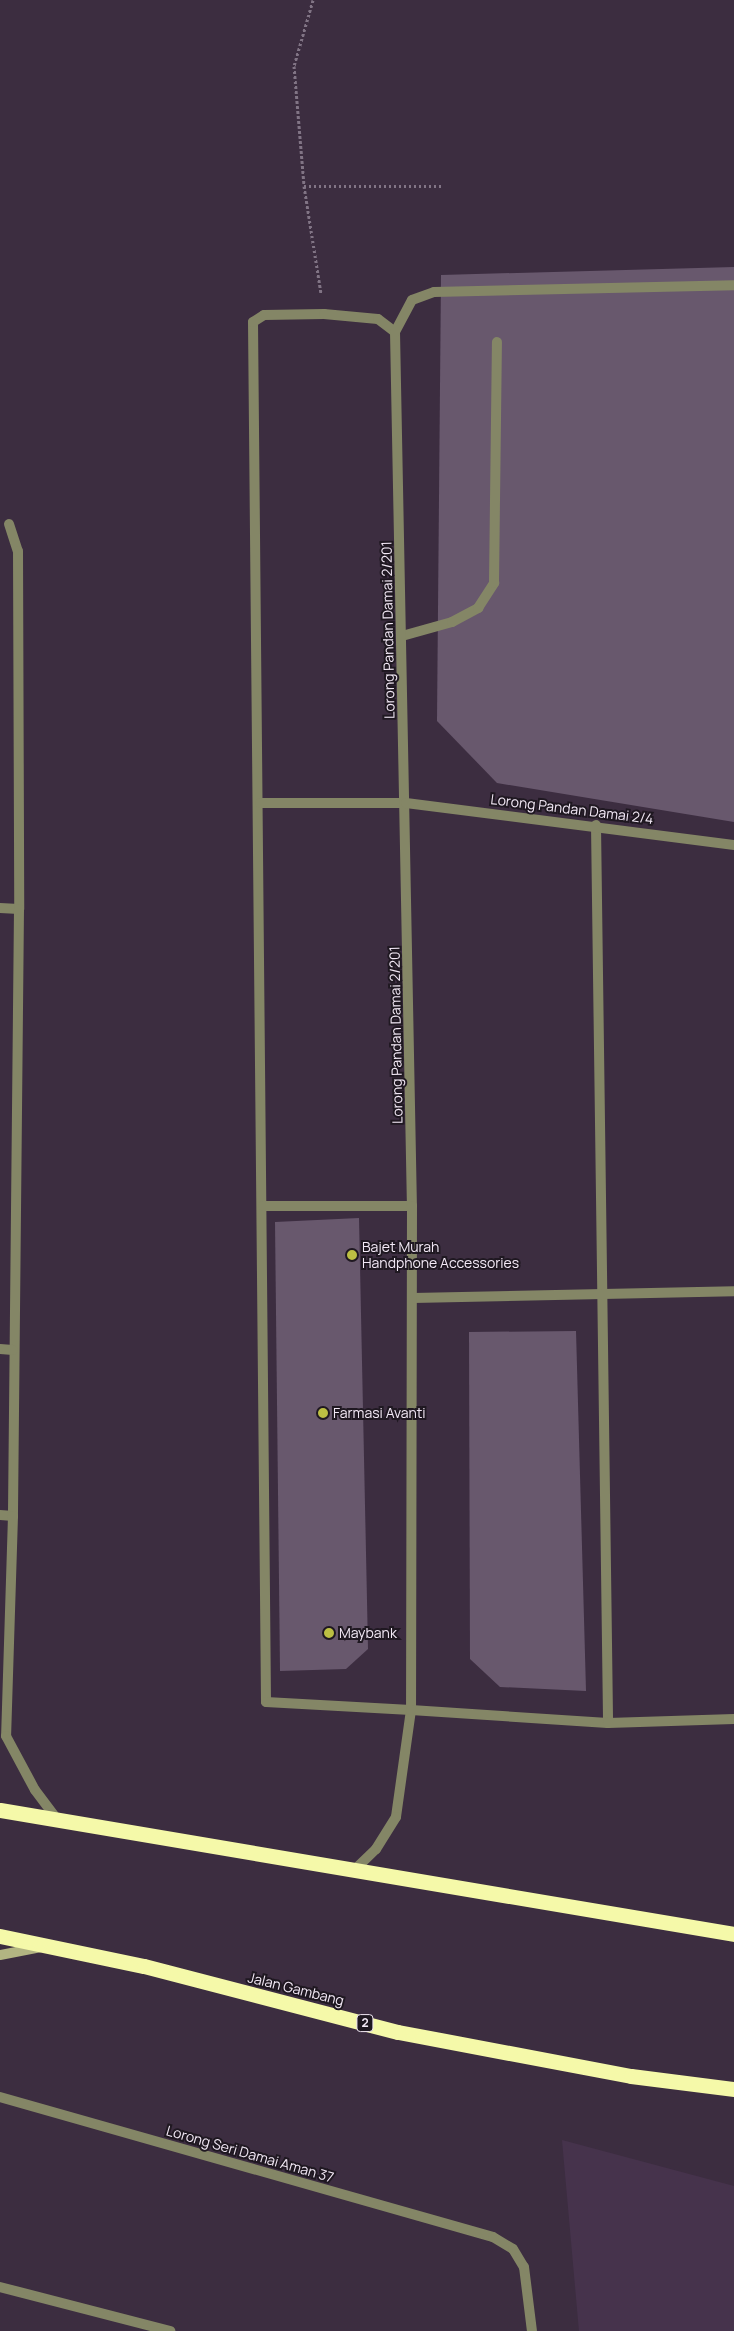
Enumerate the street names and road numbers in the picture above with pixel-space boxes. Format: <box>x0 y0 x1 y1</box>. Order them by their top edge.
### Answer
street label: Lorong Pandan Damai 2/201 <box>378 541 398 719</box>
street label: Lorong Pandan Damai 2/4 <box>490 791 654 827</box>
street label: Lorong Pandan Damai 2/201 <box>386 946 406 1124</box>
street label: Jalan Gambang <box>246 1969 346 2009</box>
road number: 2 <box>356 2014 374 2032</box>
street label: Lorong Seri Damai Aman 37 <box>164 2122 336 2186</box>

